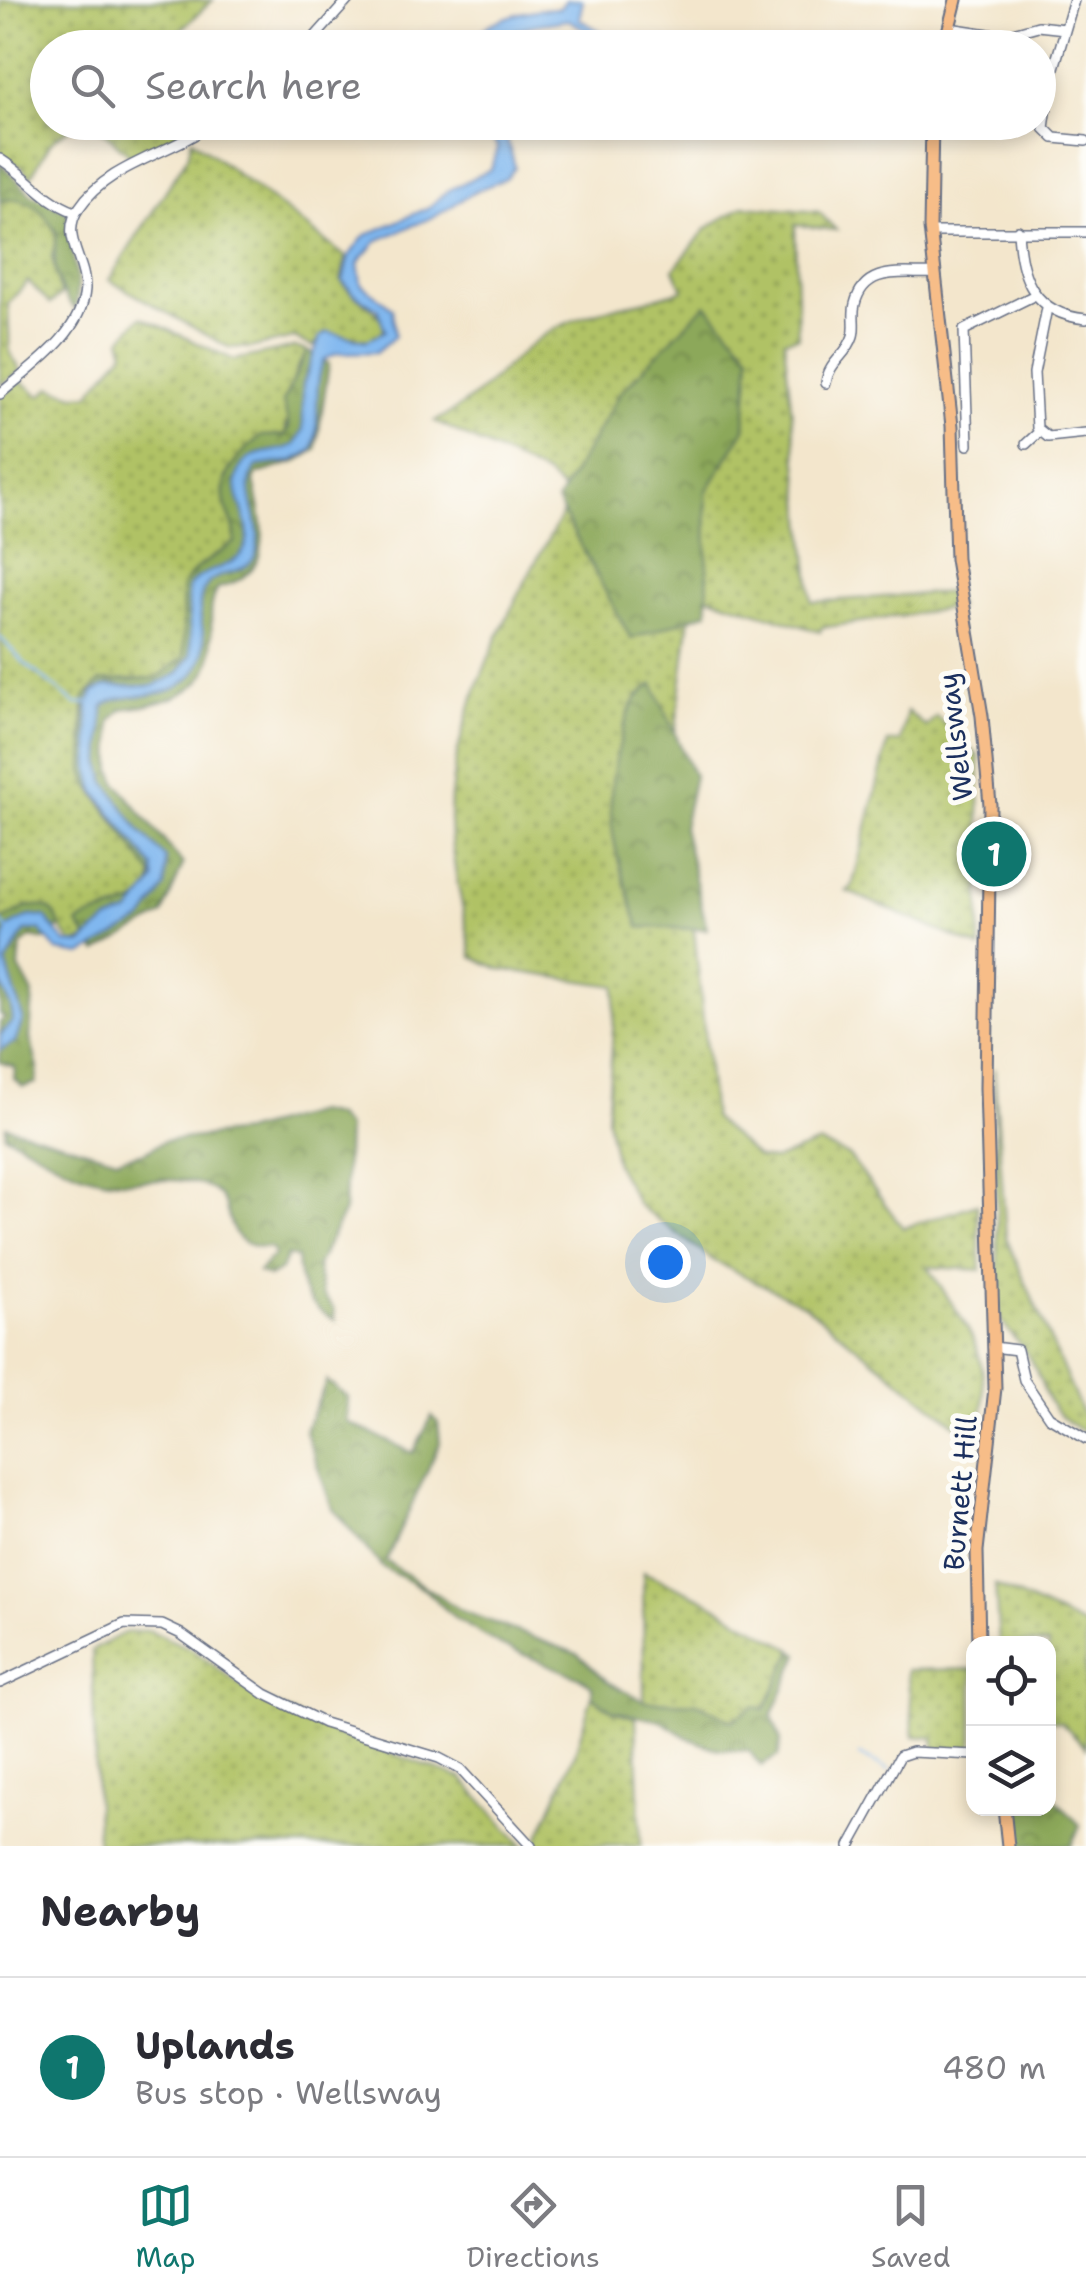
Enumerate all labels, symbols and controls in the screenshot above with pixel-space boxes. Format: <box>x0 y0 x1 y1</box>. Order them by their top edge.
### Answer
search box <box>30 30 1056 140</box>
icon: search <box>65 58 120 113</box>
text: Search here <box>145 60 362 111</box>
street label: Wellsway <box>928 671 982 803</box>
pin: 1 <box>962 816 1026 892</box>
your location <box>640 1237 691 1288</box>
street label: Burnett Hill <box>934 1413 986 1572</box>
map controls <box>966 1636 1056 1816</box>
button: locate <box>966 1636 1056 1726</box>
button: layers <box>966 1726 1056 1816</box>
text: Nearby <box>40 1883 200 1939</box>
text: Uplands <box>135 2020 295 2071</box>
text: 1 <box>65 2046 80 2089</box>
text: 480 m <box>942 2046 1046 2089</box>
text: Bus stop · Wellsway <box>135 2071 442 2114</box>
tab: Map <box>136 2178 195 2276</box>
tab: Directions <box>466 2178 600 2276</box>
tab: Saved <box>871 2178 950 2276</box>

